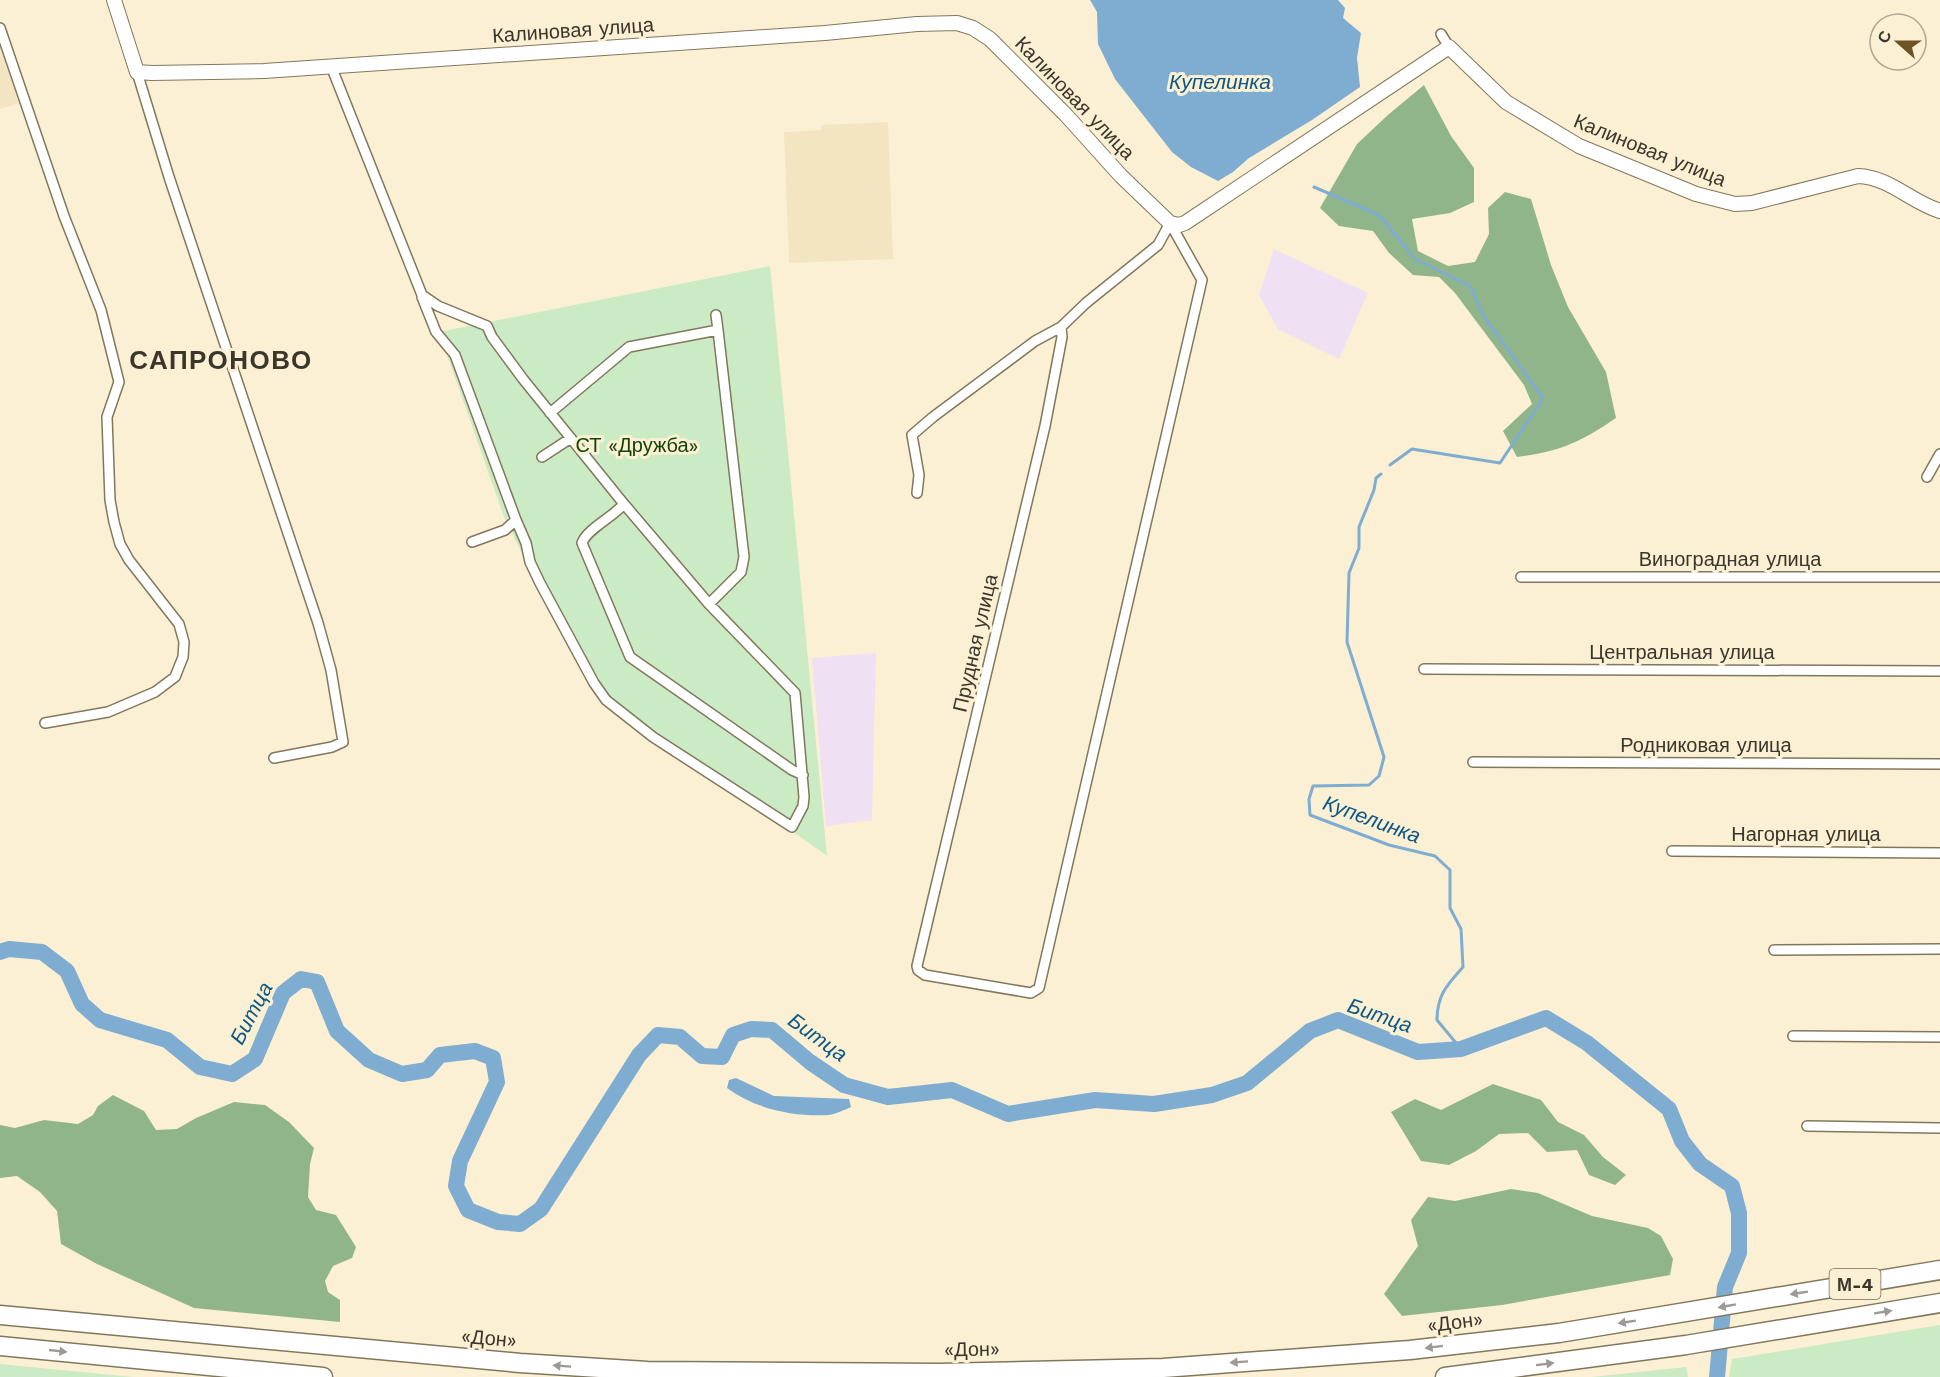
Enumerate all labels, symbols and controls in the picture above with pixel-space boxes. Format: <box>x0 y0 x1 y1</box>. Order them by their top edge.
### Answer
street label: Калиновая улица <box>491 12 655 48</box>
north arrow <box>1868 12 1928 72</box>
text: С <box>1874 28 1896 46</box>
street label: Калиновая улица <box>1010 31 1140 165</box>
water label: Купелинка <box>1169 69 1271 94</box>
street label: Калиновая улица <box>1570 109 1730 192</box>
district label: САПРОНОВО <box>129 345 313 375</box>
park label: СТ «Дружба» <box>576 433 698 457</box>
street label: Виноградная улица <box>1639 547 1822 571</box>
street label: Прудная улица <box>947 571 1003 714</box>
street label: Центральная улица <box>1589 640 1776 664</box>
street label: Родниковая улица <box>1620 733 1793 757</box>
water label: Купелинка <box>1320 790 1424 848</box>
street label: Нагорная улица <box>1731 822 1882 846</box>
water label: Битца <box>224 978 278 1048</box>
water label: Битца <box>1344 992 1416 1038</box>
water label: Битца <box>784 1007 852 1067</box>
road number: М-4 <box>1830 1269 1880 1299</box>
one-way arrow <box>1790 1289 1809 1298</box>
one-way arrow <box>1717 1301 1736 1310</box>
street label: «Дон» <box>1426 1307 1484 1337</box>
one-way arrow <box>1874 1307 1893 1316</box>
one-way arrow <box>1617 1317 1636 1326</box>
street label: «Дон» <box>460 1324 518 1352</box>
street label: «Дон» <box>944 1337 1000 1361</box>
one-way arrow <box>1424 1342 1443 1352</box>
one-way arrow <box>49 1346 68 1356</box>
one-way arrow <box>1230 1358 1249 1367</box>
one-way arrow <box>1536 1360 1555 1369</box>
one-way arrow <box>552 1361 571 1370</box>

